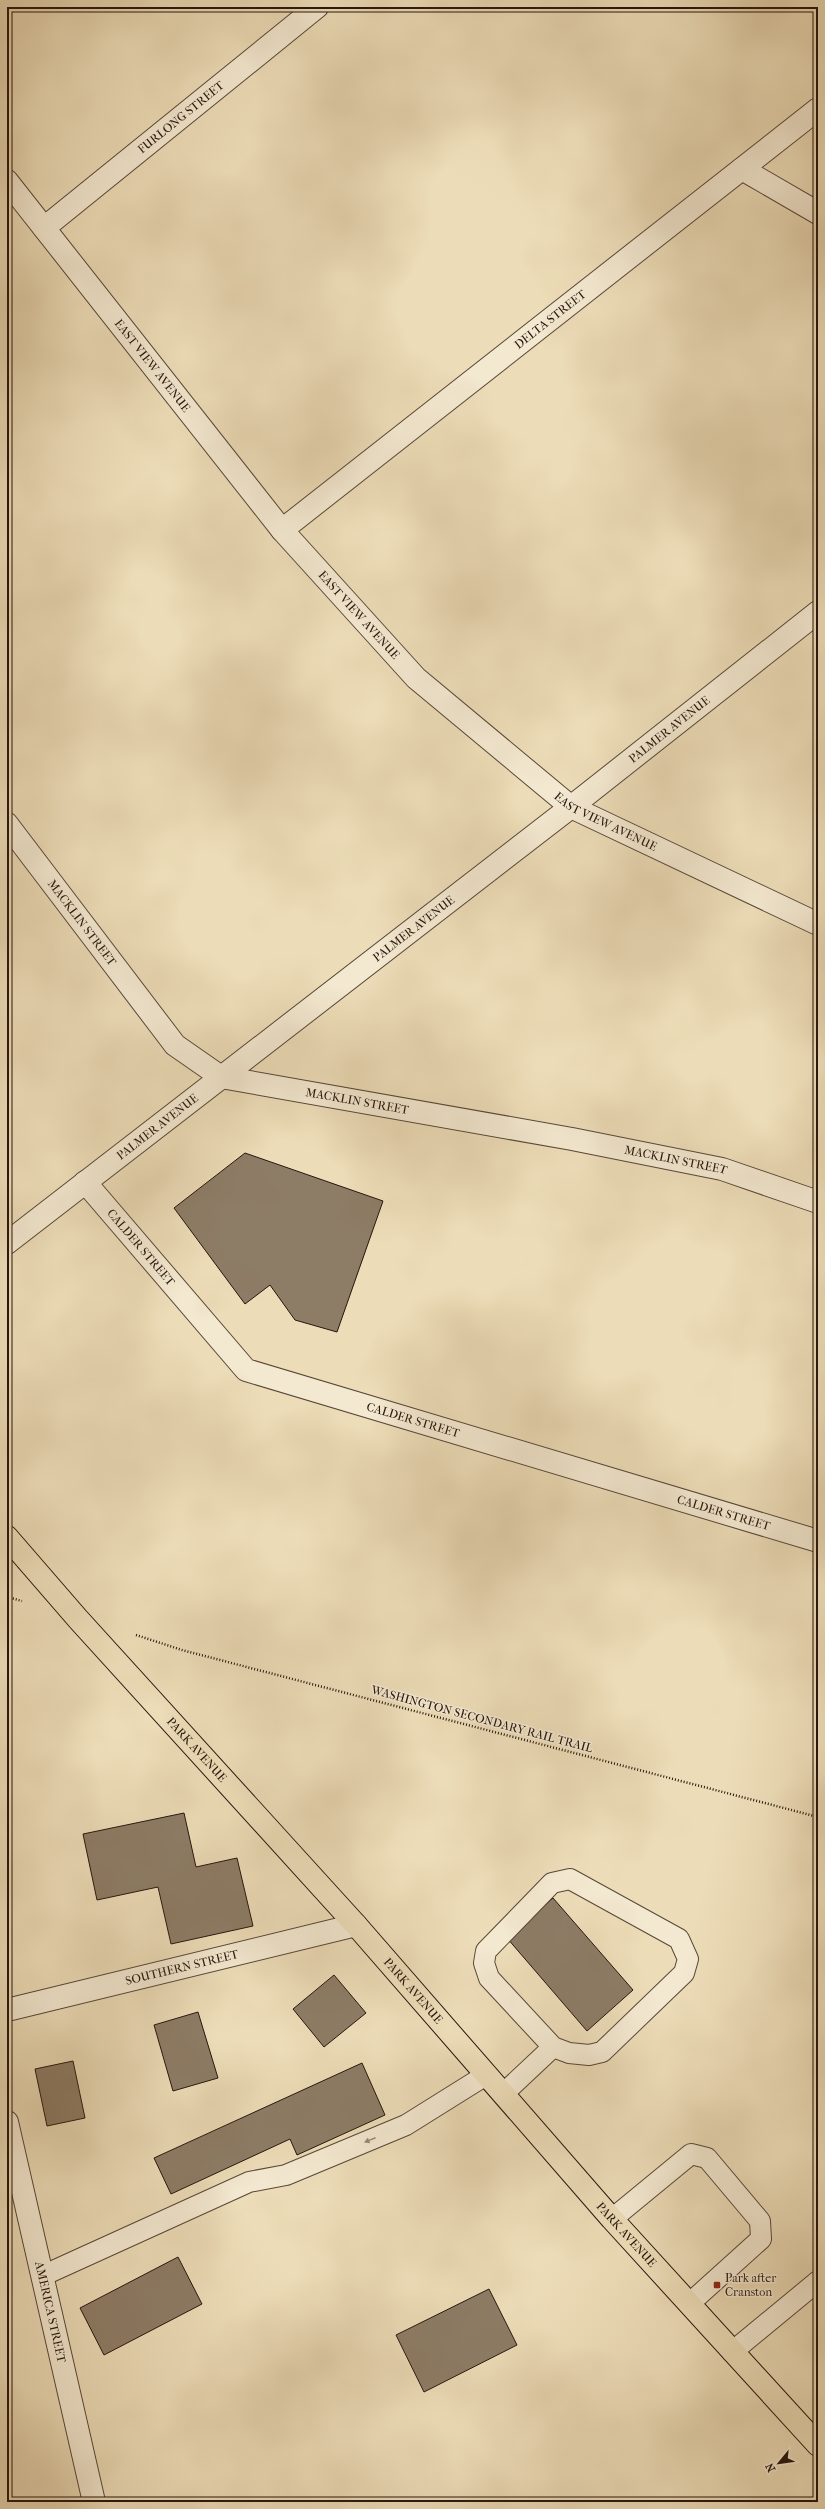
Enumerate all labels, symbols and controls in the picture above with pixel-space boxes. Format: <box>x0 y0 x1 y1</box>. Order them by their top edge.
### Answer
street label: FURLONG STREET <box>135 78 227 156</box>
street label: DELTA STREET <box>512 286 589 352</box>
street label: EAST VIEW AVENUE <box>112 316 193 415</box>
street label: EAST VIEW AVENUE <box>315 568 402 662</box>
street label: PALMER AVENUE <box>626 693 713 766</box>
street label: EAST VIEW AVENUE <box>551 789 659 854</box>
street label: MACKLIN STREET <box>45 877 120 969</box>
street label: PALMER AVENUE <box>370 893 457 965</box>
street label: MACKLIN STREET <box>304 1085 411 1117</box>
street label: PALMER AVENUE <box>114 1091 201 1163</box>
street label: MACKLIN STREET <box>623 1143 730 1178</box>
street label: CALDER STREET <box>104 1206 178 1289</box>
street label: CALDER STREET <box>365 1399 462 1441</box>
street label: CALDER STREET <box>675 1492 773 1534</box>
street label: WASHINGTON SECONDARY RAIL TRAIL <box>369 1682 595 1756</box>
street label: PARK AVENUE <box>164 1714 230 1785</box>
street label: SOUTHERN STREET <box>124 1947 241 1988</box>
street label: PARK AVENUE <box>381 1955 446 2026</box>
one-way arrow <box>364 2138 376 2144</box>
street label: PARK AVENUE <box>594 2199 659 2270</box>
street label: AMERICA STREET <box>32 2259 69 2365</box>
place label: Park after Cranston <box>725 2271 777 2299</box>
marker: Park after Cranston <box>712 2280 722 2290</box>
north arrow <box>759 2443 799 2483</box>
text: N <box>763 2460 778 2474</box>

